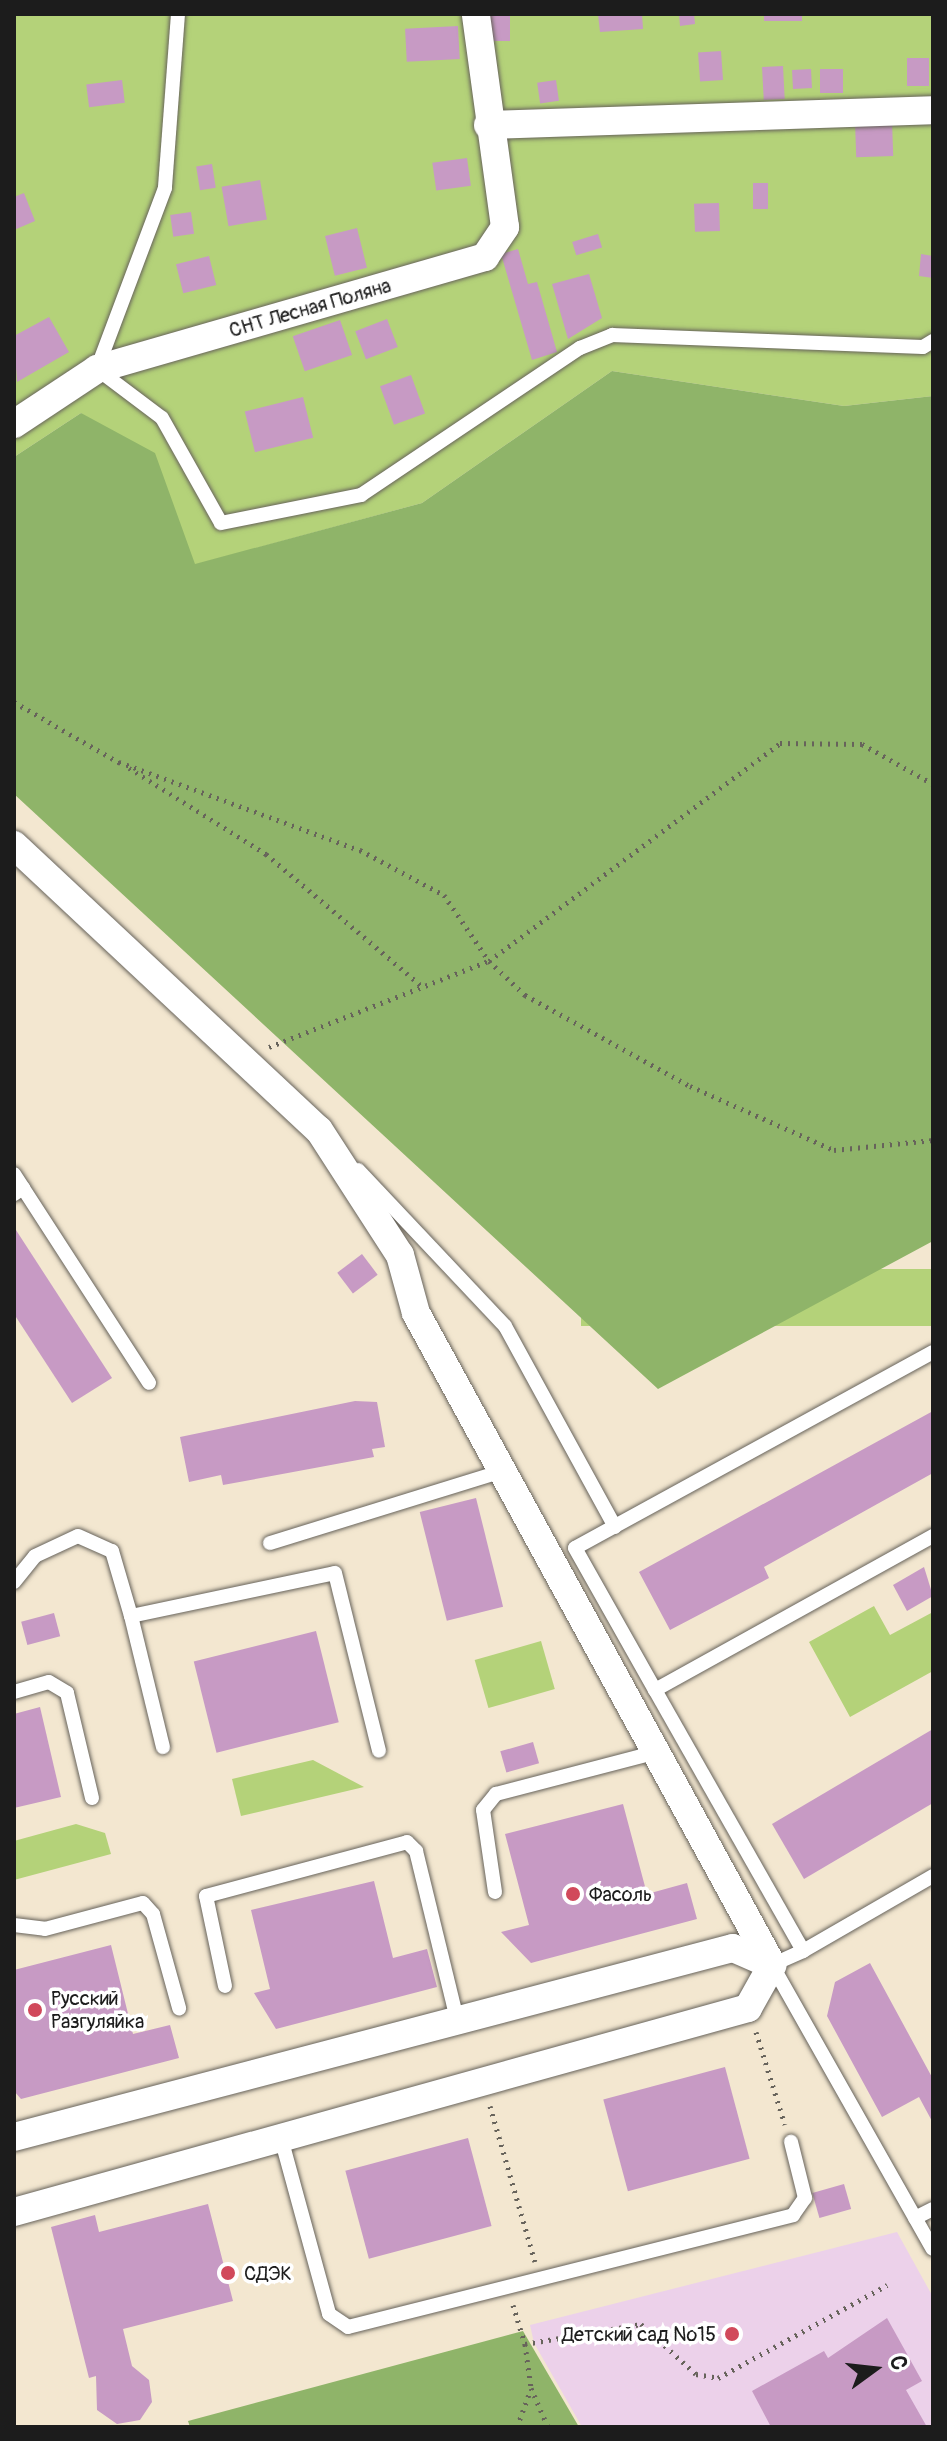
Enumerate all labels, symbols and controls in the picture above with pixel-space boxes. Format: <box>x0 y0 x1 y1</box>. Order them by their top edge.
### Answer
street label: СНТ Лесная Поляна <box>226 273 394 343</box>
place label: Фасоль <box>589 1882 652 1906</box>
marker: Фасоль <box>564 1885 582 1903</box>
place label: Русский Разгуляйка <box>51 1986 144 2033</box>
marker: Русский Разгуляйка <box>26 2001 44 2019</box>
place label: СДЭК <box>244 2261 292 2285</box>
marker: СДЭК <box>219 2264 237 2282</box>
place label: Детский сад №15 <box>562 2322 716 2346</box>
marker: Детский сад №15 <box>723 2325 741 2343</box>
north arrow <box>835 2329 915 2409</box>
text: С <box>883 2353 913 2373</box>

